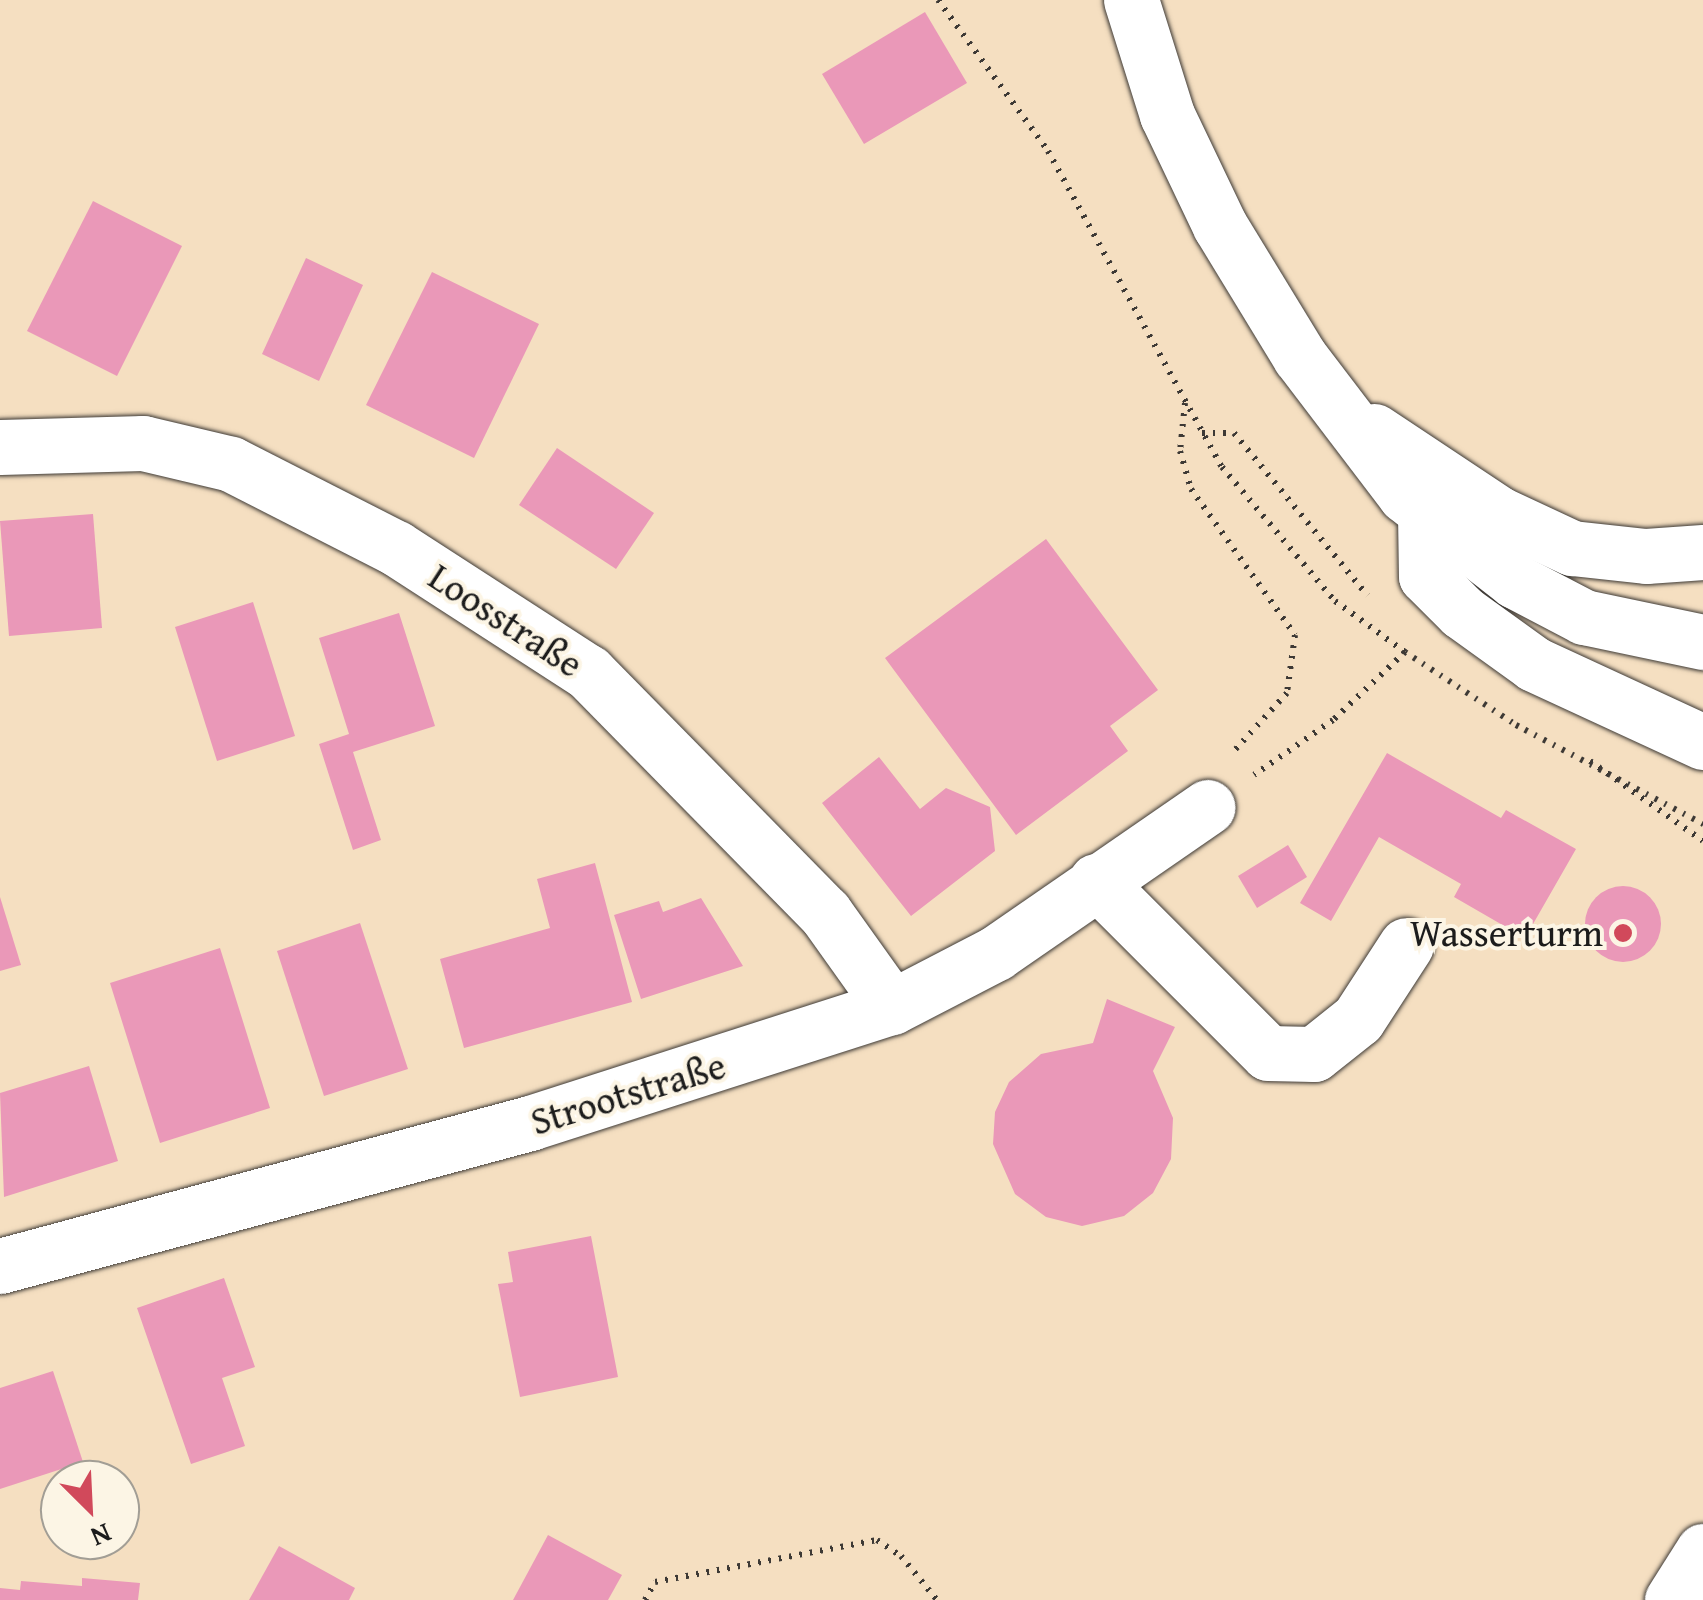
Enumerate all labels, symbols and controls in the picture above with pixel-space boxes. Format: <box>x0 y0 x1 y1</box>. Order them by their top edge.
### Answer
street label: Loosstraße <box>421 553 591 687</box>
place label: Wasserturm <box>1410 910 1603 956</box>
marker: Wasserturm <box>1612 922 1634 944</box>
street label: Strootstraße <box>525 1042 731 1144</box>
north arrow <box>40 1460 140 1560</box>
text: N <box>85 1514 118 1559</box>

